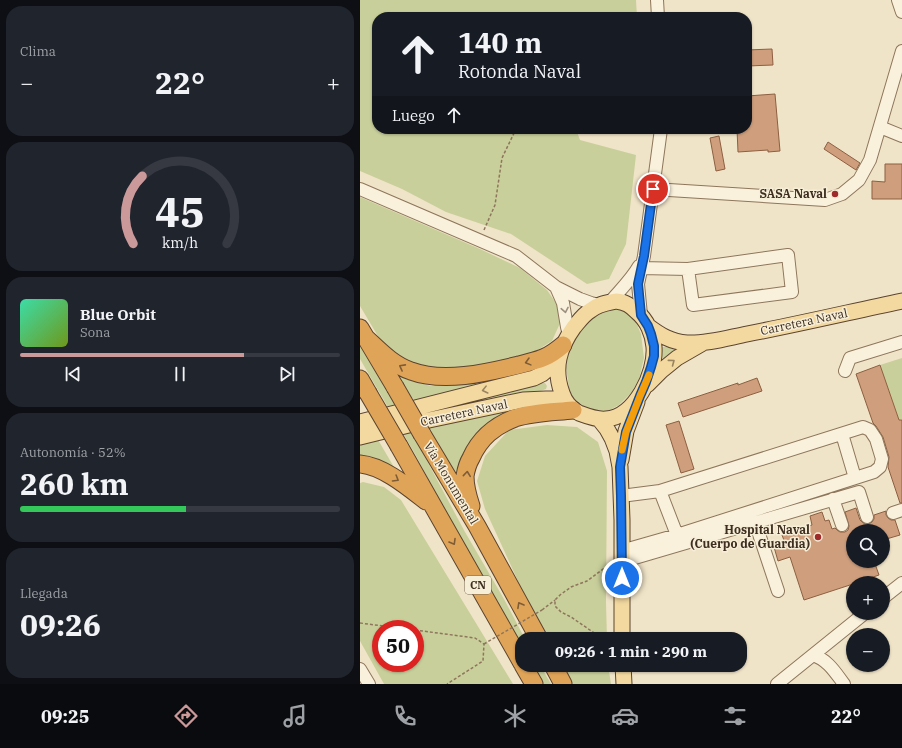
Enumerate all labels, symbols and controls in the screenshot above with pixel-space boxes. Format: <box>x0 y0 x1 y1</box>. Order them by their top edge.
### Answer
text: 140 m <box>458 24 542 61</box>
icon: ahead <box>392 28 444 80</box>
text: Clima <box>20 43 56 60</box>
text: Rotonda Naval <box>458 60 581 83</box>
text: 22° <box>155 63 205 102</box>
text: − <box>20 68 33 97</box>
text: + <box>327 68 340 97</box>
icon: ahead <box>443 104 465 126</box>
text: Luego <box>392 106 435 125</box>
pin <box>636 172 670 206</box>
icon: arrive <box>642 178 664 200</box>
text: 45 <box>155 184 205 238</box>
place label: SASA Naval <box>759 186 827 201</box>
marker: SASA Naval <box>830 189 840 199</box>
text: km/h <box>162 233 198 252</box>
text: Blue Orbit <box>80 305 156 324</box>
street label: Carretera Naval <box>759 305 849 338</box>
one-way arrow <box>560 307 568 313</box>
text: Sona <box>80 324 110 341</box>
one-way arrow <box>525 357 532 366</box>
one-way arrow <box>668 360 675 367</box>
icon: previous <box>62 363 84 385</box>
icon: pause <box>169 363 191 385</box>
icon: next <box>276 363 298 385</box>
one-way arrow <box>398 364 406 372</box>
one-way arrow <box>481 386 488 394</box>
street label: Carretera Naval <box>419 396 509 429</box>
street label: Vía Monumental <box>421 439 482 527</box>
text: Autonomía · 52% <box>20 444 126 461</box>
text: 260 km <box>20 464 129 503</box>
one-way arrow <box>462 471 471 477</box>
one-way arrow <box>391 474 398 481</box>
place label: Hospital Naval (Cuerpo de Guardia) <box>690 522 810 551</box>
map controls <box>846 524 890 672</box>
button: search <box>846 524 890 568</box>
marker: Hospital Naval (Cuerpo de Guardia) <box>813 532 823 542</box>
one-way arrow <box>449 538 456 545</box>
position arrow <box>601 557 643 599</box>
road number: CN <box>465 576 491 594</box>
button: + <box>846 576 890 620</box>
text: Llegada <box>20 585 68 602</box>
one-way arrow <box>517 602 525 609</box>
text: 09:26 <box>20 605 101 644</box>
speed limit sign: 50 <box>372 620 424 672</box>
button: − <box>846 628 890 672</box>
text: 09:26 · 1 min · 290 m <box>555 642 707 661</box>
icon: directions <box>172 702 200 730</box>
icon: music <box>281 702 309 730</box>
icon: phone <box>391 702 419 730</box>
icon: climate <box>501 702 529 730</box>
icon: car <box>611 702 639 730</box>
icon: filters <box>721 702 749 730</box>
text: 09:25 <box>41 705 90 728</box>
text: 22° <box>831 705 861 728</box>

